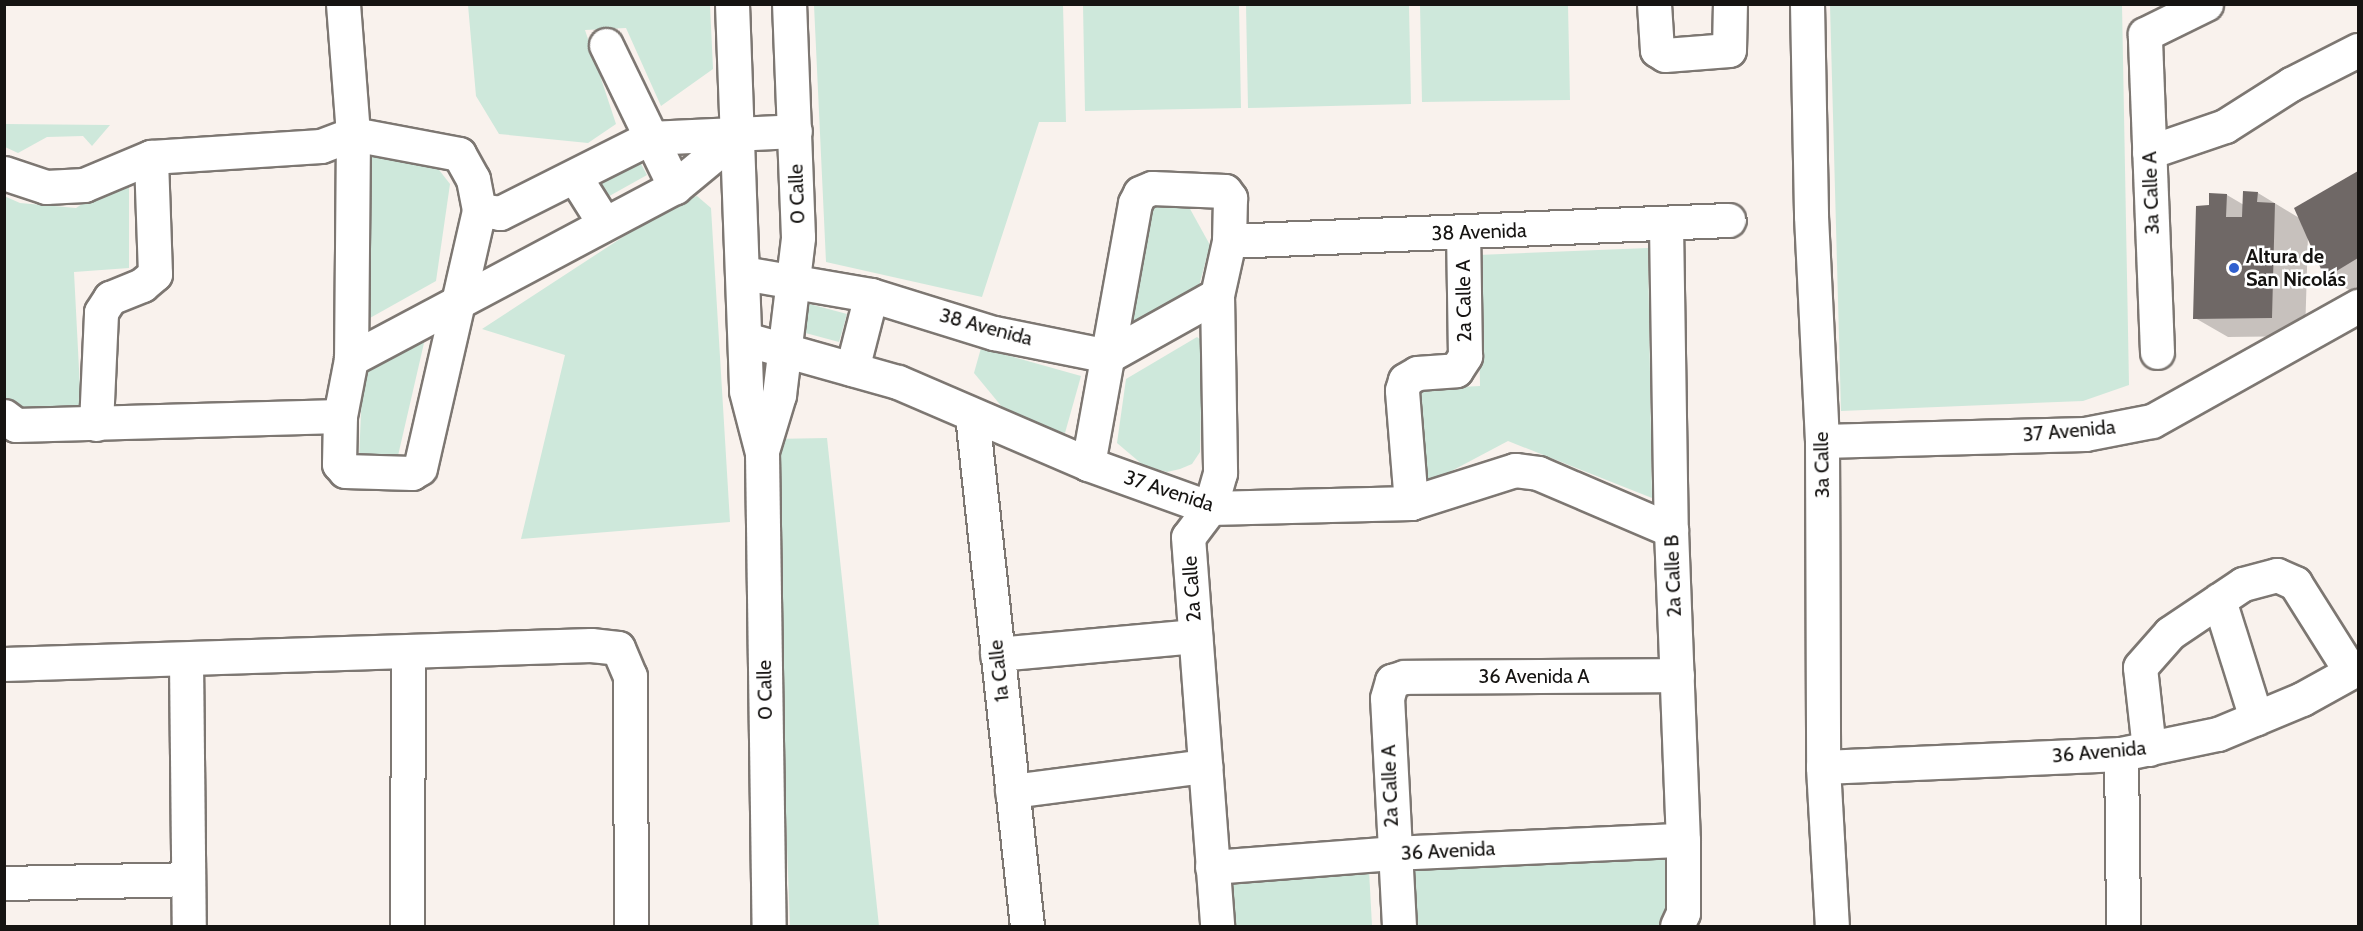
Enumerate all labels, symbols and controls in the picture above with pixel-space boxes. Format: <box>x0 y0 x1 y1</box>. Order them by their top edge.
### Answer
street label: 3a Calle A <box>2138 151 2164 235</box>
street label: 0 Calle <box>784 164 810 224</box>
street label: 38 Avenida <box>1431 218 1527 246</box>
place label: Altura de San Nicolás <box>2246 244 2346 291</box>
street label: 2a Calle A <box>1451 259 1477 343</box>
marker: Altura de San Nicolás <box>2227 261 2241 275</box>
street label: 38 Avenida <box>937 303 1035 351</box>
street label: 37 Avenida <box>2022 415 2116 447</box>
street label: 3a Calle <box>1809 432 1835 498</box>
street label: 37 Avenida <box>1121 465 1217 517</box>
street label: 2a Calle B <box>1660 534 1686 618</box>
street label: 2a Calle <box>1178 555 1206 623</box>
street label: 1a Calle <box>984 639 1014 703</box>
street label: 0 Calle <box>752 660 778 720</box>
street label: 36 Avenida A <box>1478 664 1590 688</box>
street label: 36 Avenida <box>2051 736 2147 768</box>
street label: 2a Calle A <box>1377 744 1403 828</box>
street label: 36 Avenida <box>1400 837 1496 865</box>

